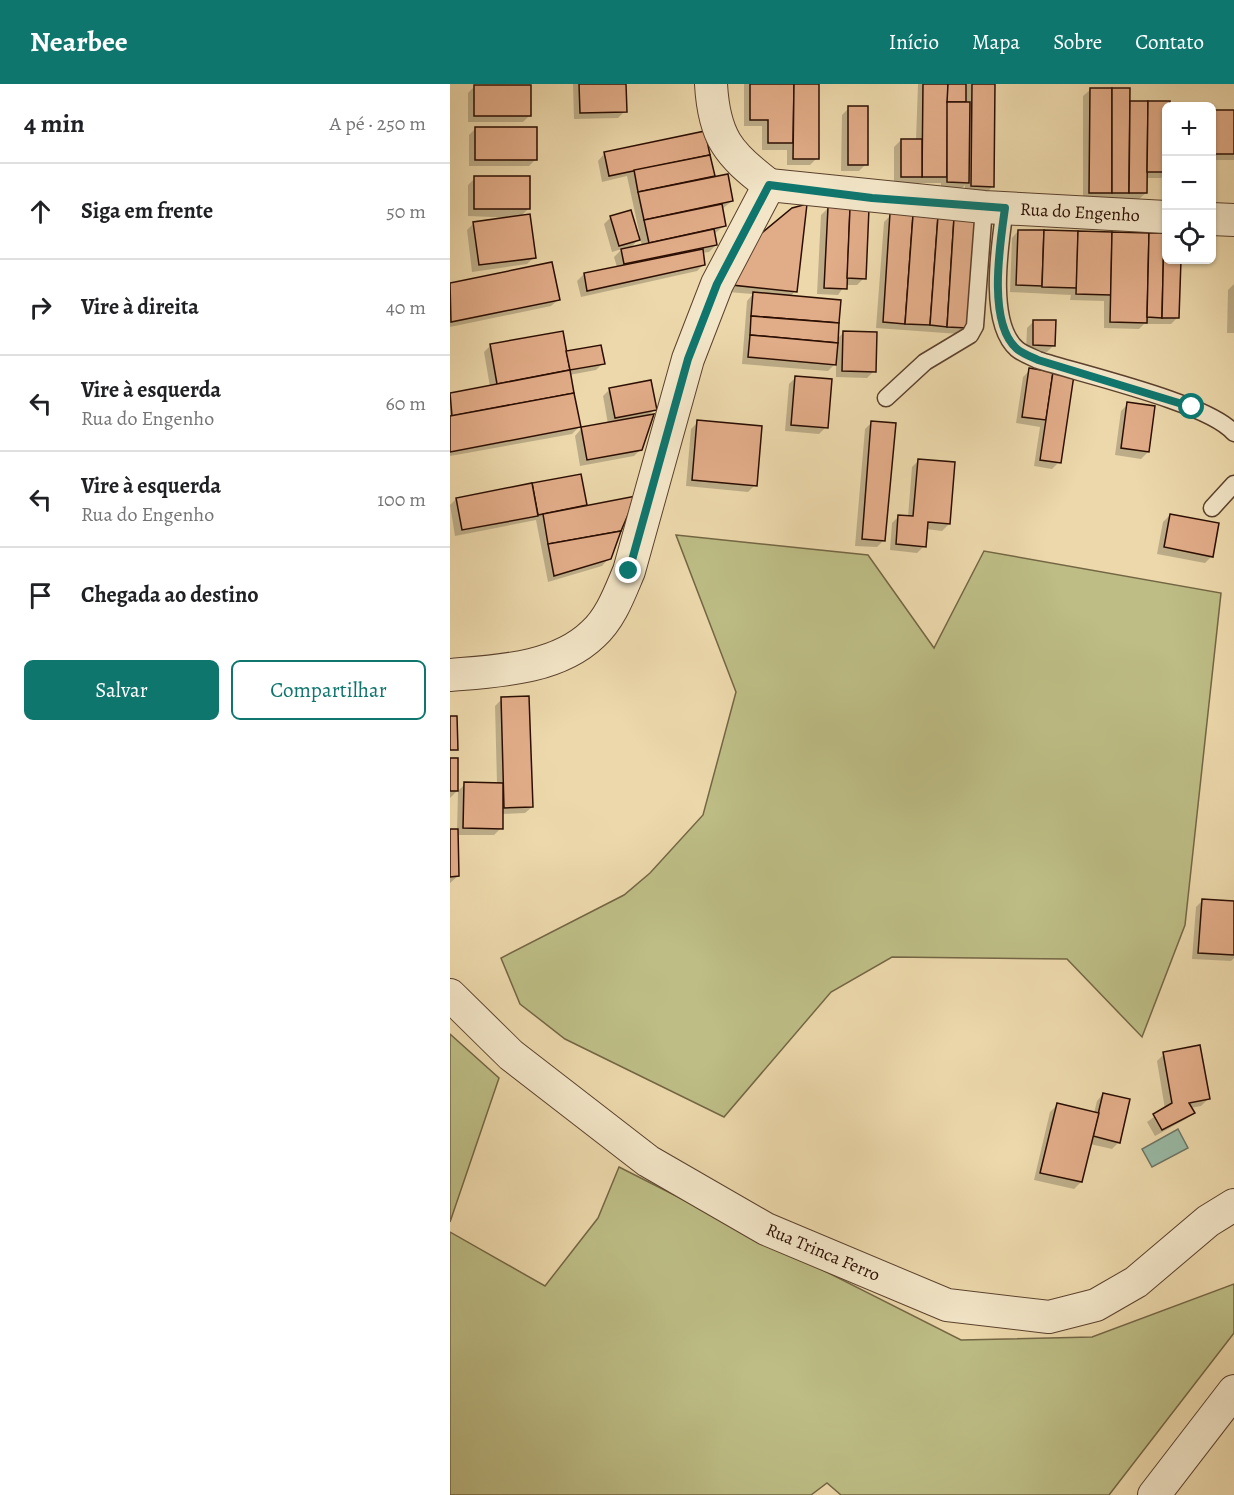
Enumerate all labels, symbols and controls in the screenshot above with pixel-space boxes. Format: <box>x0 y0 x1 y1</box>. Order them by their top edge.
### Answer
text: Nearbee <box>30 23 128 61</box>
text: Início <box>889 28 939 56</box>
text: Mapa <box>972 28 1020 56</box>
text: Sobre <box>1053 28 1102 56</box>
text: Contato <box>1135 28 1204 56</box>
map controls <box>1162 102 1216 264</box>
button: + <box>1162 102 1216 156</box>
text: 4 min <box>24 106 85 141</box>
text: A pé · 250 m <box>330 110 426 137</box>
button: − <box>1162 156 1216 210</box>
icon: ahead <box>24 195 57 228</box>
text: Siga em frente <box>81 196 213 226</box>
street label: Rua do Engenho <box>1020 197 1140 227</box>
text: 50 m <box>386 198 426 225</box>
button: locate <box>1162 210 1216 264</box>
icon: right <box>24 291 57 324</box>
text: Vire à direita <box>81 292 199 322</box>
text: 40 m <box>386 294 426 321</box>
text: Vire à esquerda <box>81 375 221 405</box>
icon: left <box>24 387 57 420</box>
text: 60 m <box>386 390 426 417</box>
route start <box>1178 393 1204 419</box>
text: Rua do Engenho <box>81 405 214 432</box>
text: Vire à esquerda <box>81 471 221 501</box>
icon: left <box>24 483 57 516</box>
text: 100 m <box>377 486 426 513</box>
text: Rua do Engenho <box>81 501 214 528</box>
route end <box>615 557 641 583</box>
icon: arrive <box>24 579 57 612</box>
text: Chegada ao destino <box>81 580 259 610</box>
button: Salvar <box>24 660 219 720</box>
button: Compartilhar <box>231 660 426 720</box>
street label: Rua Trinca Ferro <box>762 1217 884 1287</box>

